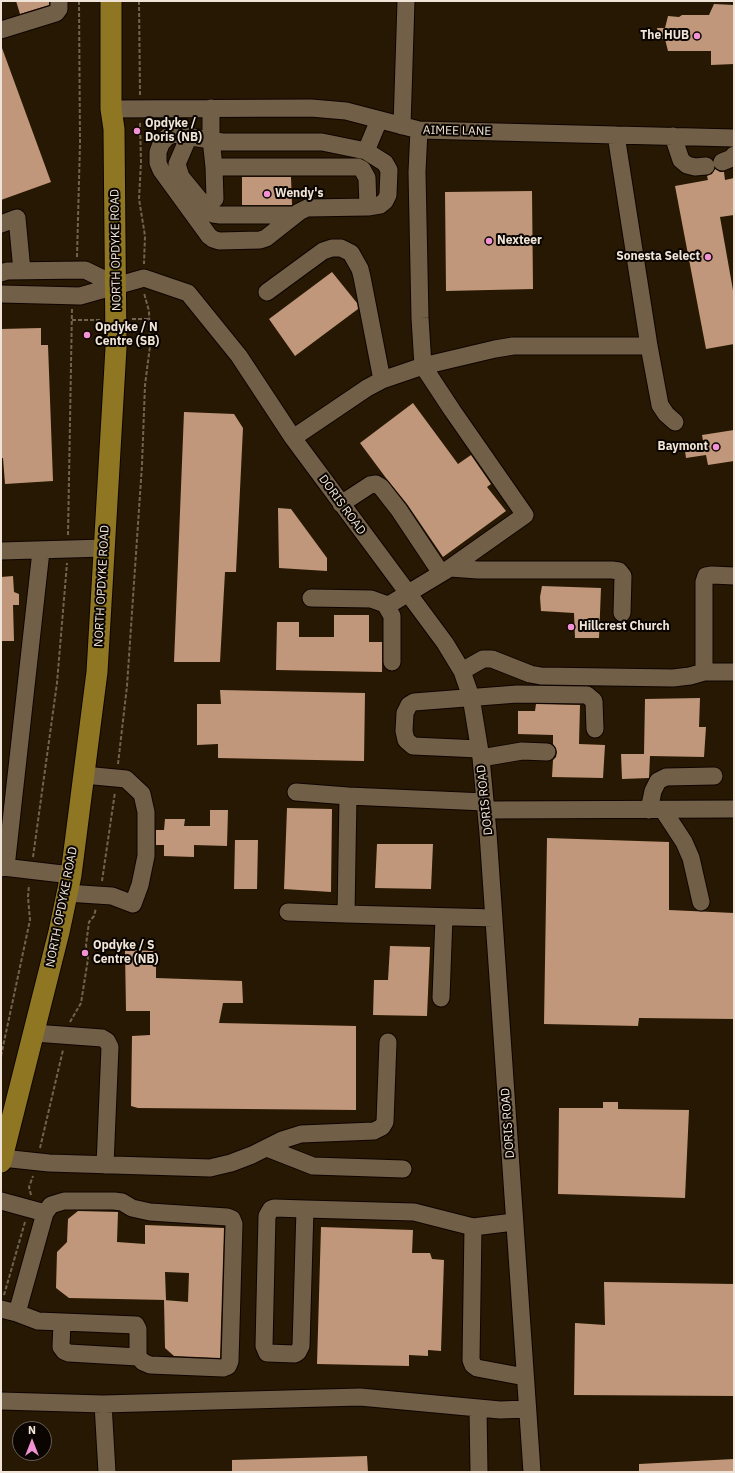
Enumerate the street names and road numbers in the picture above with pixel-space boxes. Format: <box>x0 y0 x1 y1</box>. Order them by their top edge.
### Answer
street label: AIMEE LANE <box>423 123 491 139</box>
street label: NORTH OPDYKE ROAD <box>108 189 124 311</box>
street label: DORIS ROAD <box>315 472 369 538</box>
street label: NORTH OPDYKE ROAD <box>92 525 112 647</box>
street label: DORIS ROAD <box>474 764 496 836</box>
street label: NORTH OPDYKE ROAD <box>43 846 81 968</box>
street label: DORIS ROAD <box>498 1087 518 1159</box>

